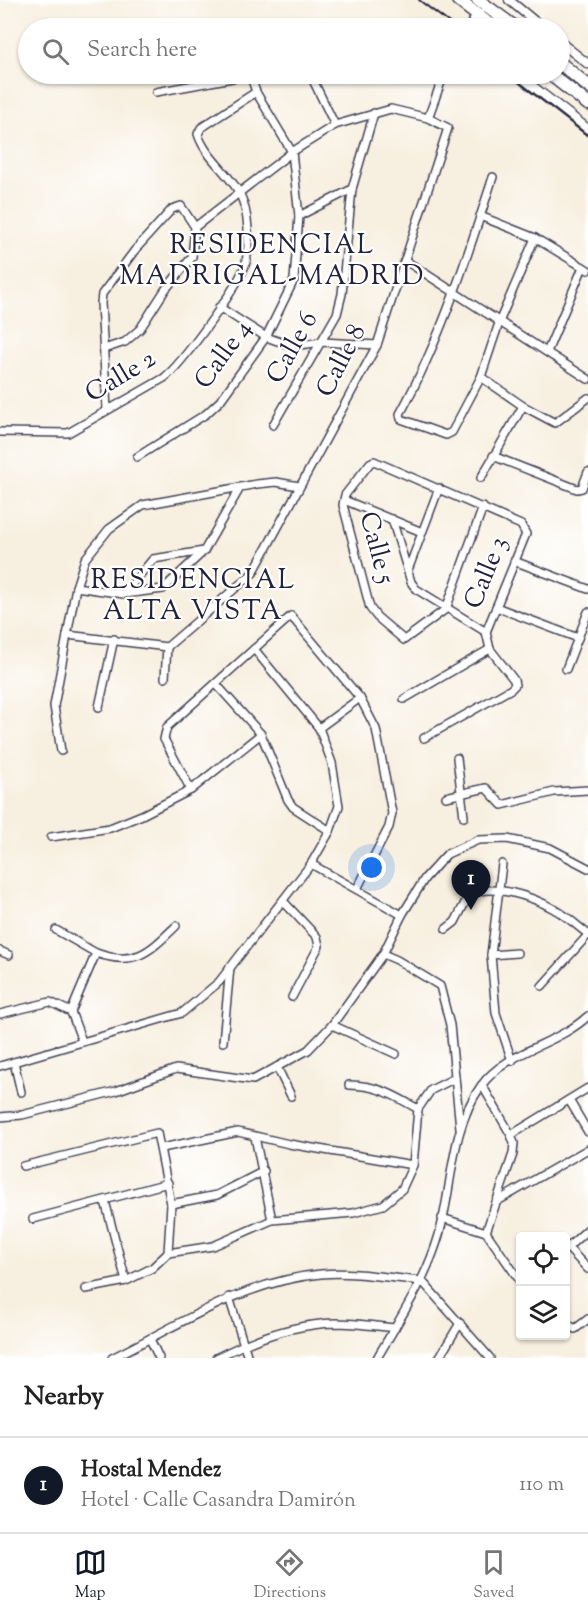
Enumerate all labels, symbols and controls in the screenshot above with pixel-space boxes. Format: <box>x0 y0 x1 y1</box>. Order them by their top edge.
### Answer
search box <box>18 18 570 84</box>
icon: search <box>39 35 72 68</box>
text: Search here <box>87 35 197 67</box>
district label: RESIDENCIAL MADRIGAL-MADRID <box>119 227 425 297</box>
street label: Calle 6 <box>258 305 328 391</box>
street label: Calle 4 <box>186 313 262 397</box>
street label: Calle 8 <box>308 318 376 404</box>
street label: Calle 2 <box>79 341 163 413</box>
street label: Calle 5 <box>349 508 403 588</box>
street label: Calle 3 <box>456 531 518 615</box>
district label: RESIDENCIAL ALTA VISTA <box>90 562 296 632</box>
your location <box>357 853 386 882</box>
pin: 1 <box>452 860 490 910</box>
map controls <box>516 1232 570 1340</box>
button: locate <box>516 1232 570 1286</box>
button: layers <box>516 1286 570 1340</box>
text: Nearby <box>24 1379 104 1416</box>
text: Hostal Mendez <box>81 1455 221 1487</box>
text: 1 <box>40 1471 47 1500</box>
text: 110 m <box>519 1471 564 1500</box>
text: Hotel · Calle Casandra Damirón <box>81 1487 356 1516</box>
tab: Map <box>74 1546 107 1605</box>
tab: Directions <box>254 1546 326 1605</box>
tab: Saved <box>473 1546 514 1605</box>

